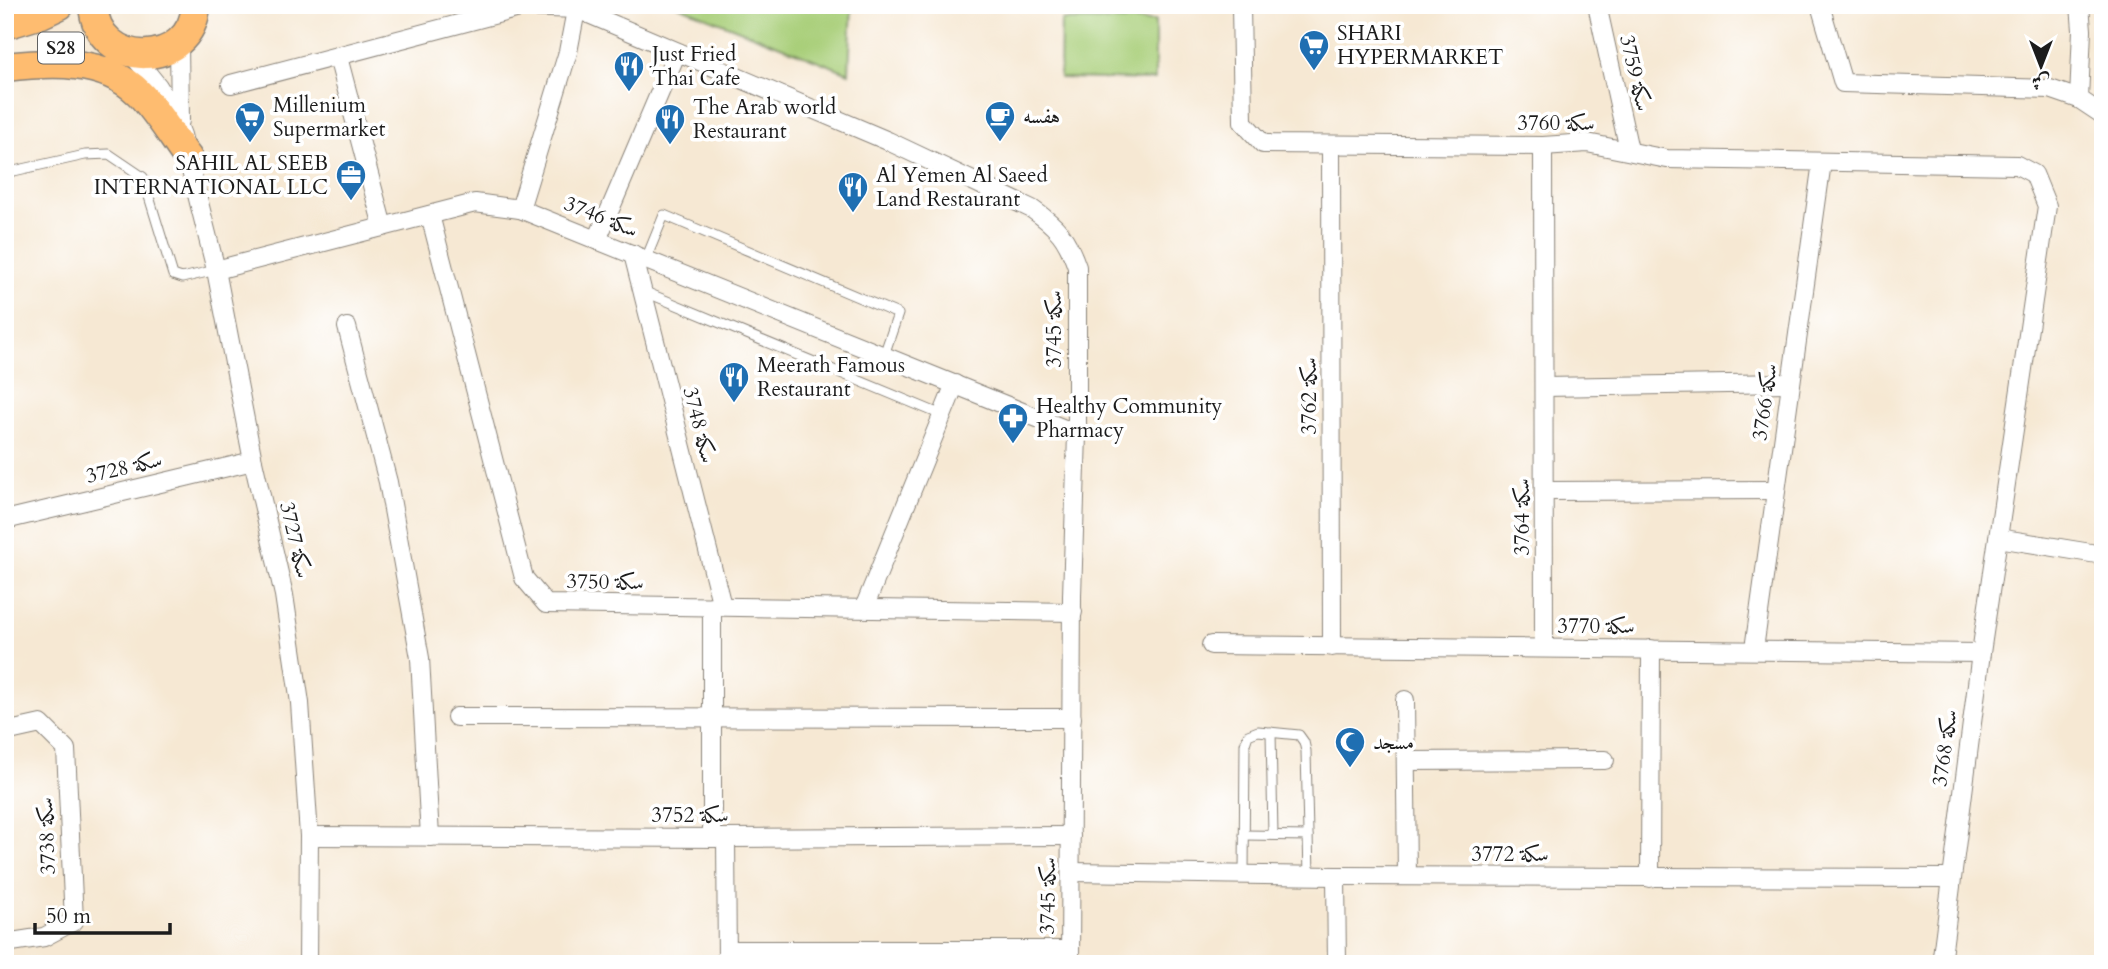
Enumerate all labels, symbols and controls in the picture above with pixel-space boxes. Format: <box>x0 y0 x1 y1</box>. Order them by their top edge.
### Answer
place label: SHARI HYPERMARKET <box>1337 19 1503 72</box>
supermarket icon: SHARI HYPERMARKET <box>1297 28 1331 72</box>
road number: S28 <box>38 32 84 64</box>
street label: سكة 3759 <box>1612 32 1658 114</box>
north arrow <box>2007 32 2076 102</box>
place label: Just Fried Thai Cafe <box>649 40 741 93</box>
restaurant icon: Just Fried Thai Cafe <box>612 49 646 93</box>
text: ش <box>2032 69 2050 95</box>
place label: Millenium Supermarket <box>273 91 386 144</box>
place label: The Arab world Restaurant <box>693 93 836 146</box>
cafe icon: هفسه <box>983 99 1017 143</box>
supermarket icon: Millenium Supermarket <box>233 100 267 144</box>
restaurant icon: The Arab world Restaurant <box>653 102 687 146</box>
place label: هفسه <box>1023 102 1060 131</box>
street label: سكة 3760 <box>1517 109 1595 138</box>
place label: SAHIL AL SEEB INTERNATIONAL LLC <box>94 149 328 202</box>
office icon: SAHIL AL SEEB INTERNATIONAL LLC <box>334 158 368 202</box>
place label: Al Yemen Al Saeed Land Restaurant <box>876 161 1048 214</box>
restaurant icon: Al Yemen Al Saeed Land Restaurant <box>836 170 870 214</box>
street label: سكة 3746 <box>560 189 642 245</box>
street label: سكة 3745 <box>1040 290 1069 368</box>
place label: Meerath Famous Restaurant <box>757 351 905 404</box>
street label: سكة 3762 <box>1295 357 1324 435</box>
restaurant icon: Meerath Famous Restaurant <box>717 360 751 404</box>
street label: سكة 3766 <box>1745 362 1785 442</box>
street label: سكة 3748 <box>676 384 722 466</box>
place label: Healthy Community Pharmacy <box>1036 392 1222 445</box>
pharmacy icon: Healthy Community Pharmacy <box>996 401 1030 445</box>
street label: سكة 3728 <box>83 445 165 491</box>
street label: سكة 3764 <box>1508 478 1537 556</box>
street label: سكة 3727 <box>272 499 318 581</box>
street label: سكة 3750 <box>566 567 644 597</box>
street label: سكة 3770 <box>1557 612 1635 641</box>
street label: سكة 3768 <box>1925 708 1965 788</box>
mosque icon: مسجد <box>1333 725 1367 769</box>
place label: مسجد <box>1373 728 1414 757</box>
street label: سكة 3738 <box>31 797 63 875</box>
street label: سكة 3752 <box>651 801 729 830</box>
street label: سكة 3772 <box>1471 840 1549 869</box>
street label: سكة 3745 <box>1033 857 1063 935</box>
scale bar <box>35 892 170 936</box>
text: 50 m <box>46 902 91 931</box>

